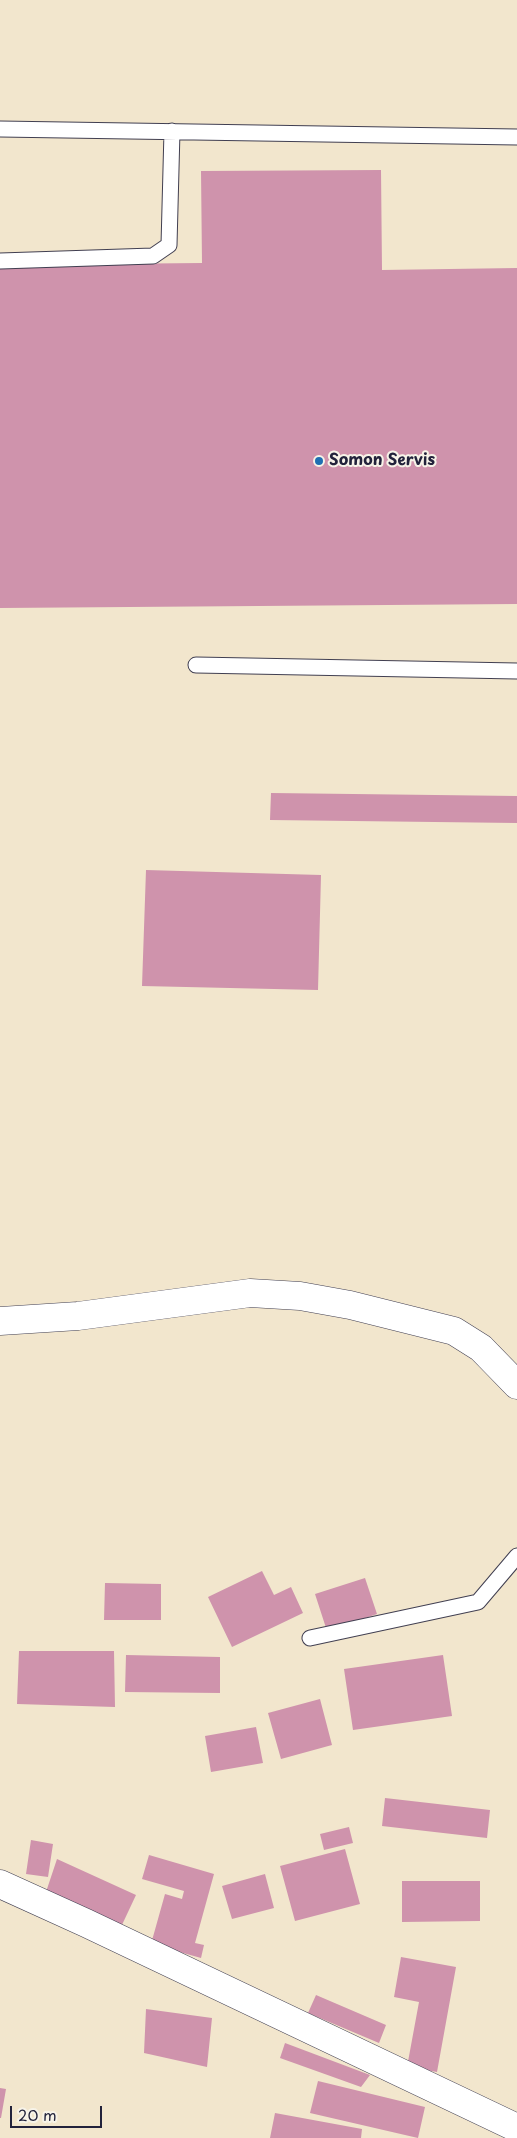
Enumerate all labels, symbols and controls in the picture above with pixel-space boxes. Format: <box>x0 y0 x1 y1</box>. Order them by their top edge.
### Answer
place label: Somon Servis <box>329 451 435 471</box>
marker: Somon Servis <box>313 455 325 467</box>
scale bar <box>12 2096 105 2128</box>
text: 20 m <box>18 2103 57 2126</box>

